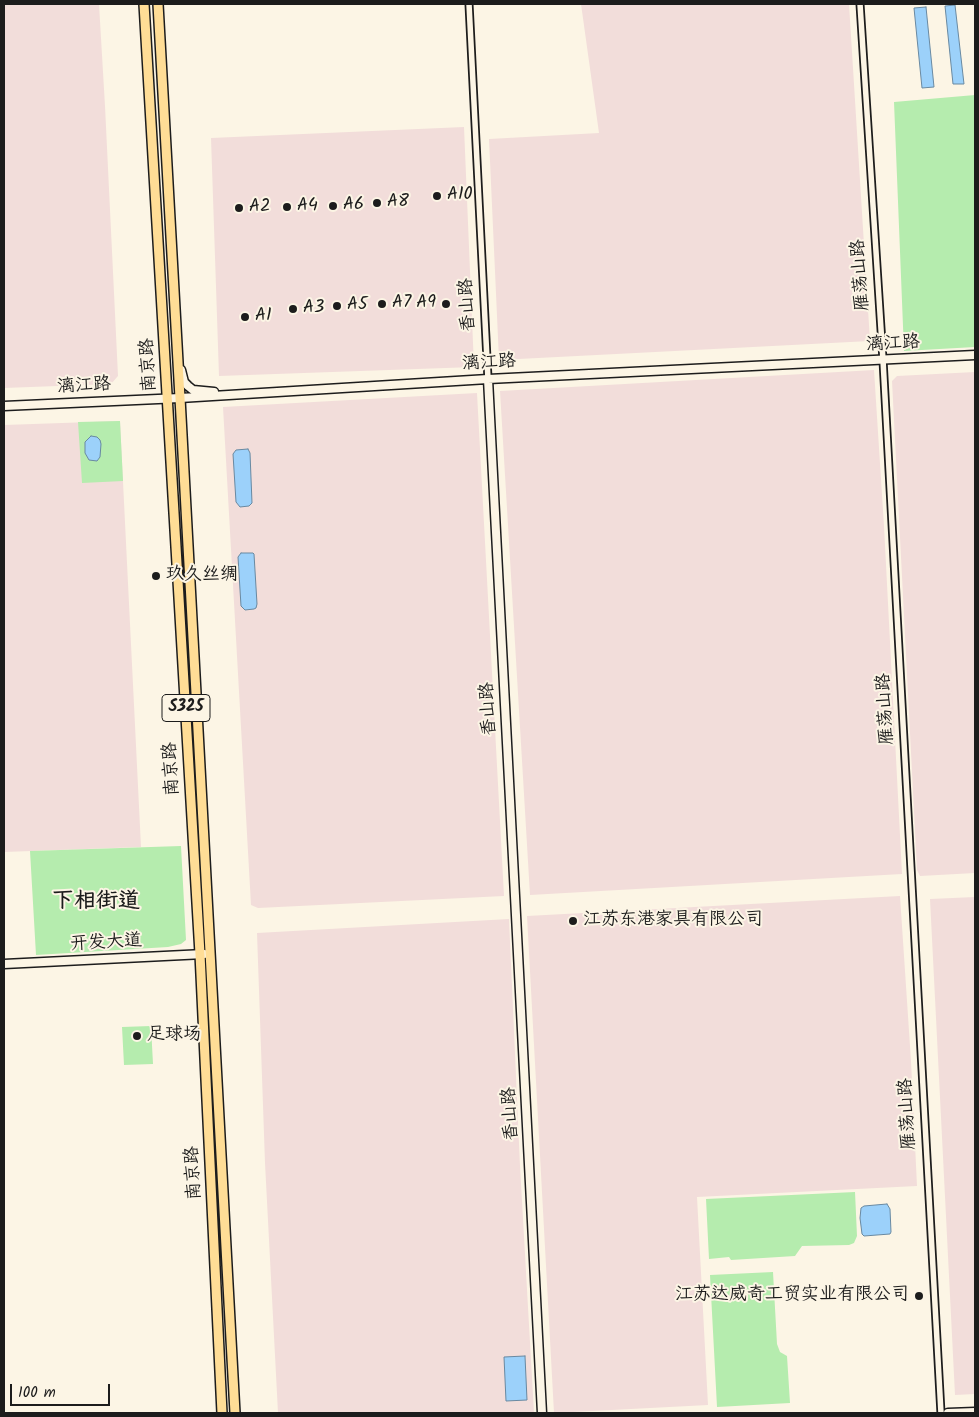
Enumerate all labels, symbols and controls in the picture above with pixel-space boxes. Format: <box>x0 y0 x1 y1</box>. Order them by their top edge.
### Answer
place label: A10 <box>447 185 473 207</box>
marker: A10 <box>431 190 443 202</box>
place label: A8 <box>387 192 409 214</box>
place label: A6 <box>343 195 364 217</box>
place label: A4 <box>297 196 318 218</box>
place label: A2 <box>249 197 270 219</box>
marker: A8 <box>371 197 383 209</box>
marker: A6 <box>327 200 339 212</box>
marker: A4 <box>281 201 293 213</box>
marker: A2 <box>233 202 245 214</box>
street label: 雁荡山路 <box>849 238 875 312</box>
street label: 香山路 <box>457 277 481 333</box>
place label: A7 <box>392 293 411 315</box>
place label: A9 <box>416 293 436 315</box>
place label: A5 <box>347 295 368 317</box>
place label: A3 <box>303 298 324 320</box>
marker: A7 <box>376 298 388 310</box>
marker: A9 <box>440 298 452 310</box>
marker: A5 <box>331 300 343 312</box>
marker: A3 <box>287 303 299 315</box>
place label: A1 <box>255 306 272 328</box>
marker: A1 <box>239 311 251 323</box>
street label: 漓江路 <box>865 333 921 357</box>
street label: 南京路 <box>138 337 162 393</box>
street label: 漓江路 <box>461 352 517 376</box>
street label: 漓江路 <box>56 375 112 399</box>
place label: 玖久丝绸 <box>166 565 238 587</box>
marker: 玖久丝绸 <box>150 570 162 582</box>
street label: 雁荡山路 <box>874 672 900 746</box>
street label: 香山路 <box>478 681 502 737</box>
road number: S325 <box>162 694 210 721</box>
street label: 南京路 <box>161 741 185 797</box>
district label: 下相街道 <box>52 890 140 916</box>
place label: 江苏东港家具有限公司 <box>583 910 763 932</box>
marker: 江苏东港家具有限公司 <box>567 915 579 927</box>
street label: 开发大道 <box>69 931 143 957</box>
place label: 足球场 <box>147 1025 201 1047</box>
marker: 足球场 <box>131 1030 143 1042</box>
street label: 雁荡山路 <box>896 1077 922 1151</box>
street label: 香山路 <box>500 1086 524 1142</box>
street label: 南京路 <box>183 1145 207 1201</box>
place label: 江苏达威奇工贸实业有限公司 <box>675 1285 909 1307</box>
marker: 江苏达威奇工贸实业有限公司 <box>913 1290 925 1302</box>
scale bar <box>12 1374 112 1406</box>
text: 100 m <box>18 1381 56 1405</box>

